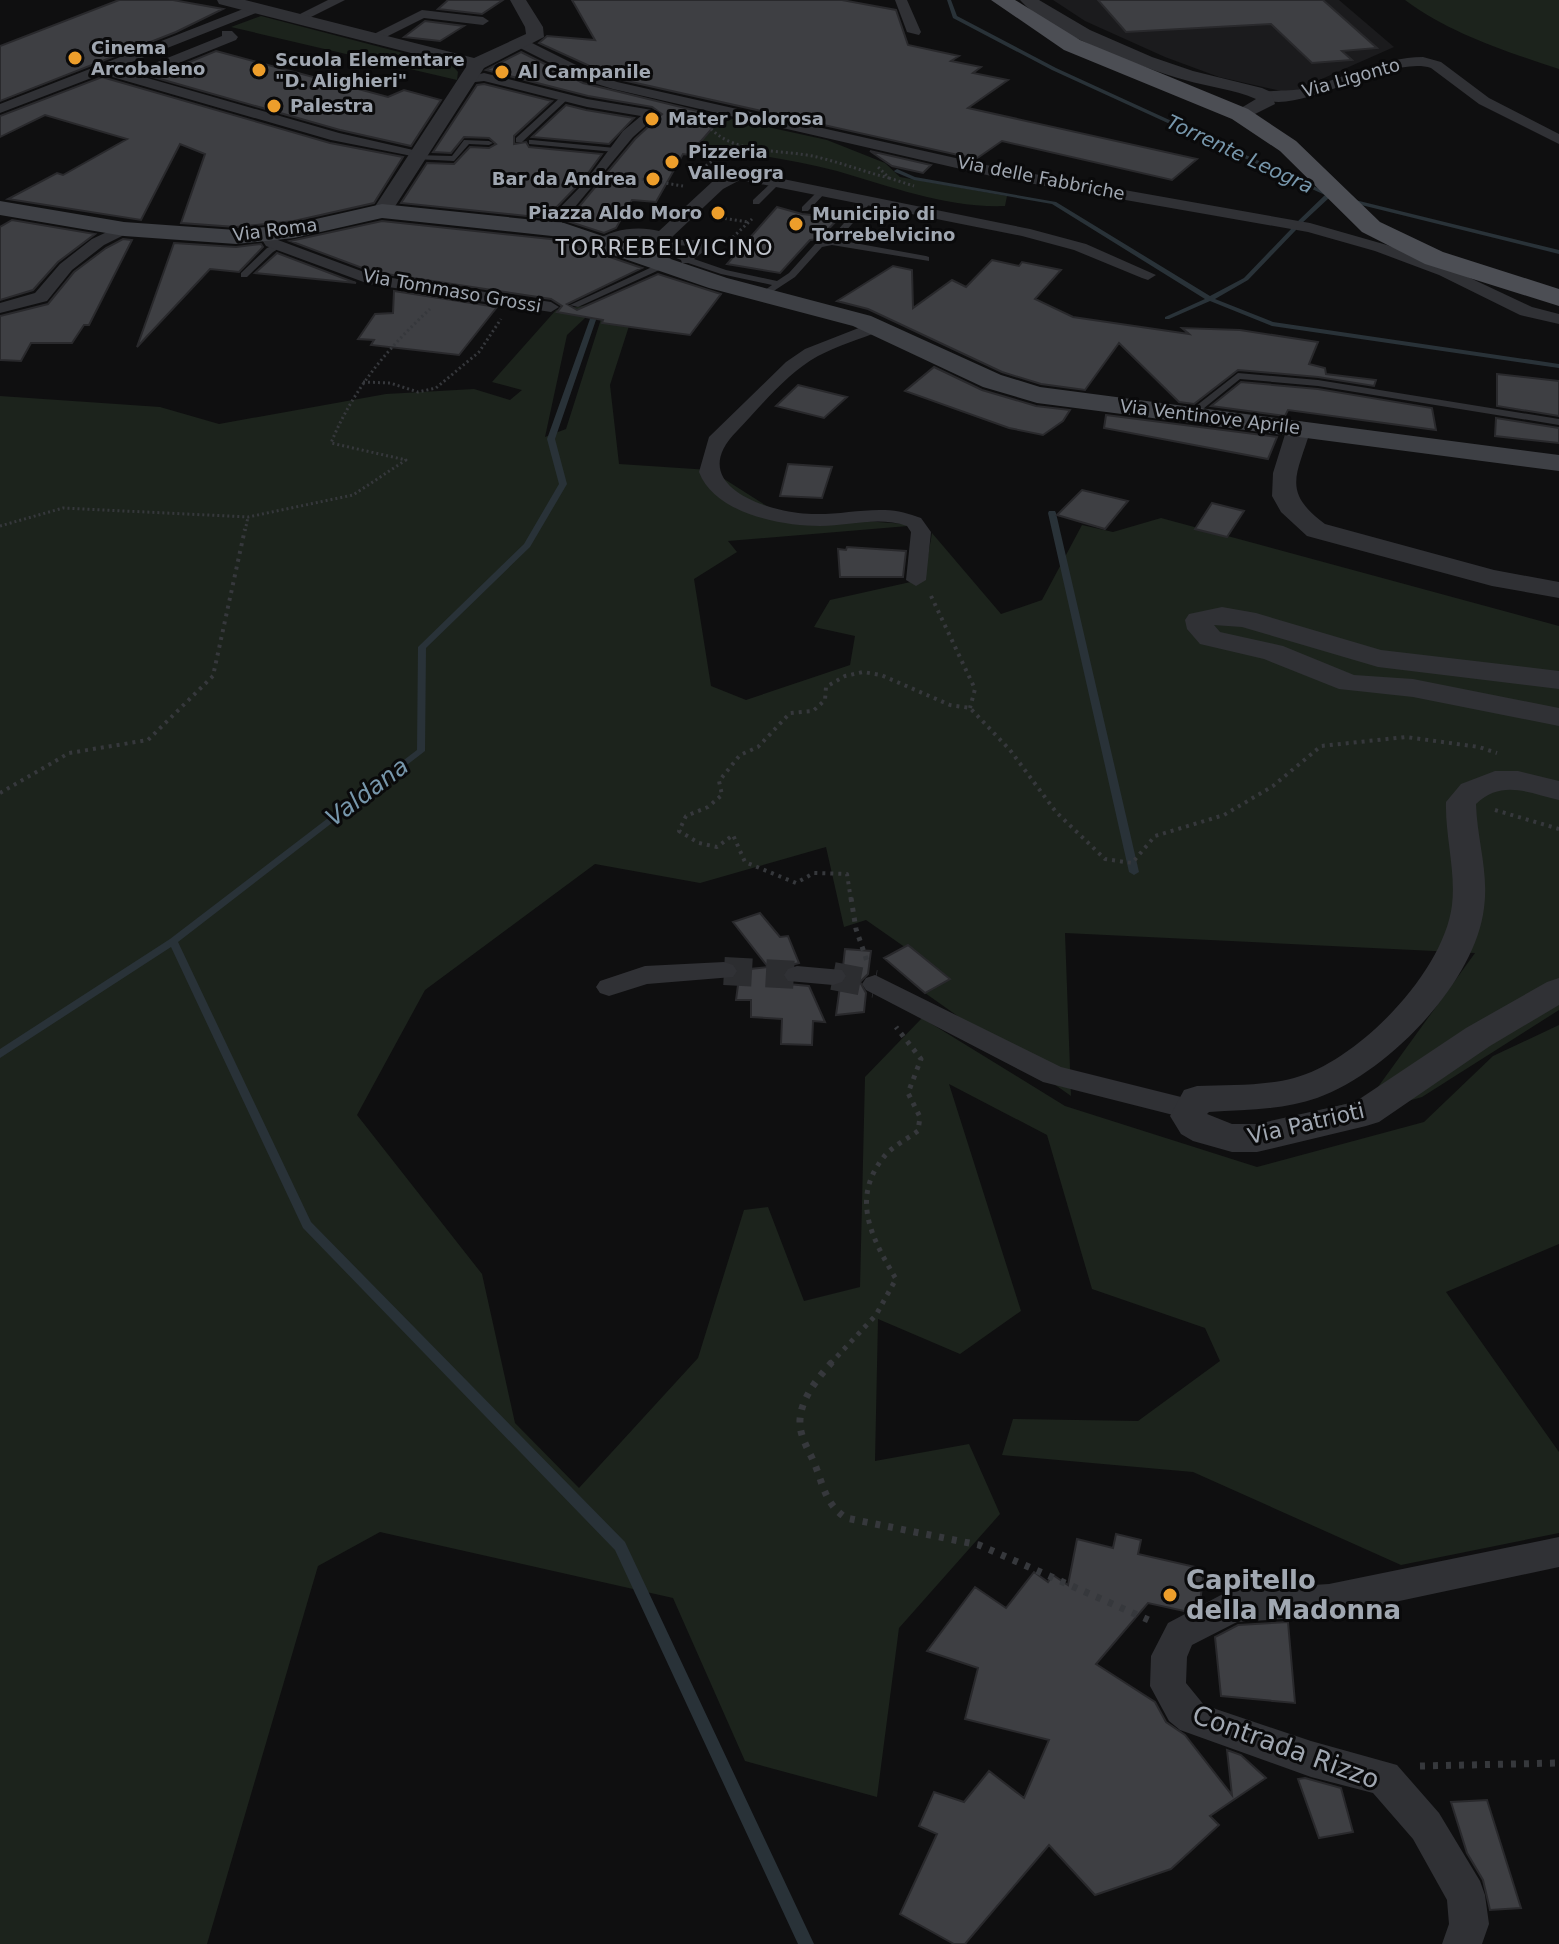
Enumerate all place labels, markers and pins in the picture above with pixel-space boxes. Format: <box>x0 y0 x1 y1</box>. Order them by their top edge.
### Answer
place label: Cinema Arcobaleno <box>91 37 205 79</box>
marker: Cinema Arcobaleno <box>66 49 84 67</box>
place label: Scuola Elementare "D. Alighieri" <box>275 49 465 91</box>
marker: Scuola Elementare "D. Alighieri" <box>250 61 268 79</box>
place label: Al Campanile <box>518 61 651 82</box>
marker: Al Campanile <box>493 63 511 81</box>
place label: Palestra <box>290 95 374 116</box>
marker: Palestra <box>265 97 283 115</box>
place label: Mater Dolorosa <box>668 108 824 129</box>
marker: Mater Dolorosa <box>643 110 661 128</box>
place label: Pizzeria Valleogra <box>688 141 784 183</box>
marker: Pizzeria Valleogra <box>663 153 681 171</box>
place label: Bar da Andrea <box>492 168 637 189</box>
marker: Bar da Andrea <box>644 170 662 188</box>
place label: Piazza Aldo Moro <box>528 202 702 223</box>
place label: Municipio di Torrebelvicino <box>812 203 955 245</box>
marker: Piazza Aldo Moro <box>709 204 727 222</box>
marker: Municipio di Torrebelvicino <box>787 215 805 233</box>
place label: Capitello della Madonna <box>1186 1565 1401 1625</box>
marker: Capitello della Madonna <box>1161 1586 1179 1604</box>

